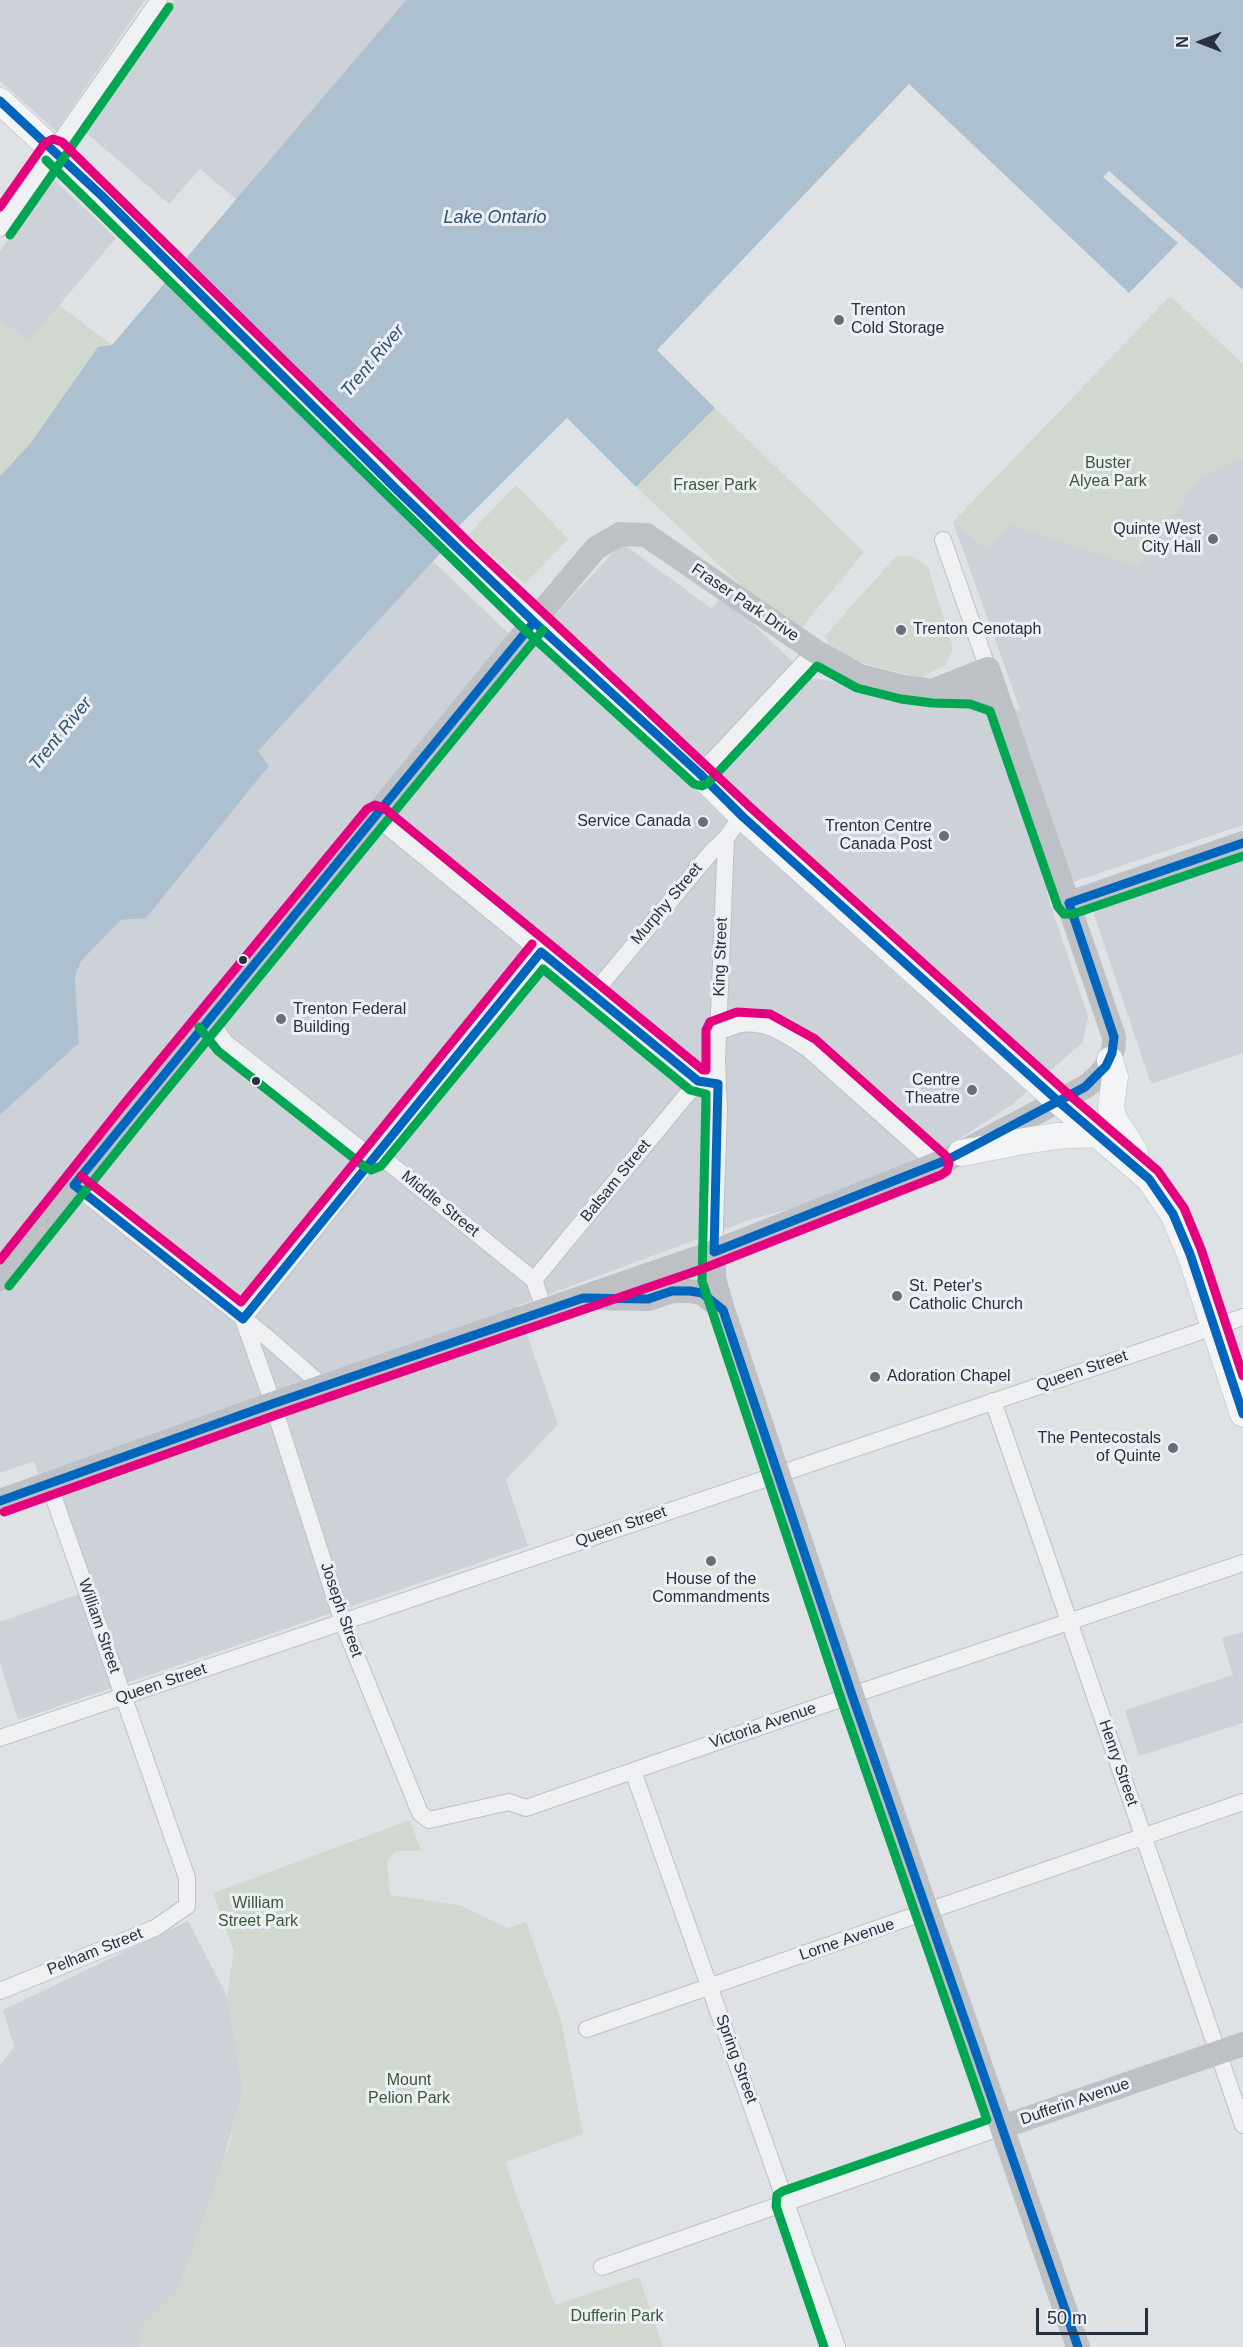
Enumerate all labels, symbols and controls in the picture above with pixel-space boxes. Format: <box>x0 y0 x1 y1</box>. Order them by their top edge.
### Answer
north arrow <box>1171 12 1231 72</box>
text: N <box>1174 36 1191 48</box>
water label: Lake Ontario <box>443 207 547 229</box>
place label: Trenton Cold Storage <box>851 301 944 339</box>
marker: Trenton Cold Storage <box>832 313 846 327</box>
water label: Trent River <box>337 320 409 402</box>
park label: Buster Alyea Park <box>1069 454 1147 492</box>
park label: Fraser Park <box>673 476 757 496</box>
place label: Quinte West City Hall <box>1113 520 1201 558</box>
marker: Quinte West City Hall <box>1206 532 1220 546</box>
street label: Fraser Park Drive <box>688 560 802 646</box>
place label: Trenton Cenotaph <box>913 620 1041 640</box>
marker: Trenton Cenotaph <box>894 623 908 637</box>
water label: Trent River <box>25 693 97 775</box>
place label: Service Canada <box>577 812 691 832</box>
marker: Service Canada <box>696 815 710 829</box>
place label: Trenton Centre Canada Post <box>825 817 932 855</box>
marker: Trenton Centre Canada Post <box>937 829 951 843</box>
street label: Murphy Street <box>627 859 707 949</box>
street label: King Street <box>710 917 732 997</box>
unlabelled marker <box>237 954 249 966</box>
place label: Trenton Federal Building <box>293 1000 406 1038</box>
marker: Trenton Federal Building <box>274 1012 288 1026</box>
place label: Centre Theatre <box>905 1071 960 1109</box>
unlabelled marker <box>250 1075 262 1087</box>
marker: Centre Theatre <box>965 1083 979 1097</box>
street label: Balsam Street <box>577 1136 655 1226</box>
street label: Middle Street <box>397 1167 483 1241</box>
place label: St. Peter's Catholic Church <box>909 1277 1023 1315</box>
marker: St. Peter's Catholic Church <box>890 1289 904 1303</box>
street label: Queen Street <box>1034 1346 1130 1396</box>
place label: Adoration Chapel <box>887 1367 1011 1387</box>
marker: Adoration Chapel <box>868 1370 882 1384</box>
place label: The Pentecostals of Quinte <box>1037 1429 1161 1467</box>
marker: The Pentecostals of Quinte <box>1166 1441 1180 1455</box>
street label: Queen Street <box>573 1502 669 1552</box>
marker: House of the Commandments <box>704 1554 718 1568</box>
street label: Joseph Street <box>316 1560 366 1660</box>
place label: House of the Commandments <box>652 1570 770 1608</box>
street label: William Street <box>74 1576 124 1676</box>
street label: Queen Street <box>113 1659 209 1709</box>
street label: Victoria Avenue <box>707 1699 819 1753</box>
street label: Henry Street <box>1094 1717 1142 1809</box>
park label: William Street Park <box>218 1894 298 1932</box>
street label: Lorne Avenue <box>797 1915 897 1965</box>
street label: Pelham Street <box>44 1924 146 1980</box>
street label: Spring Street <box>711 2012 761 2106</box>
park label: Mount Pelion Park <box>368 2071 450 2109</box>
street label: Dufferin Avenue <box>1018 2074 1132 2130</box>
scale bar <box>1039 2296 1152 2334</box>
park label: Dufferin Park <box>570 2307 664 2327</box>
text: 50 m <box>1047 2308 1087 2328</box>

